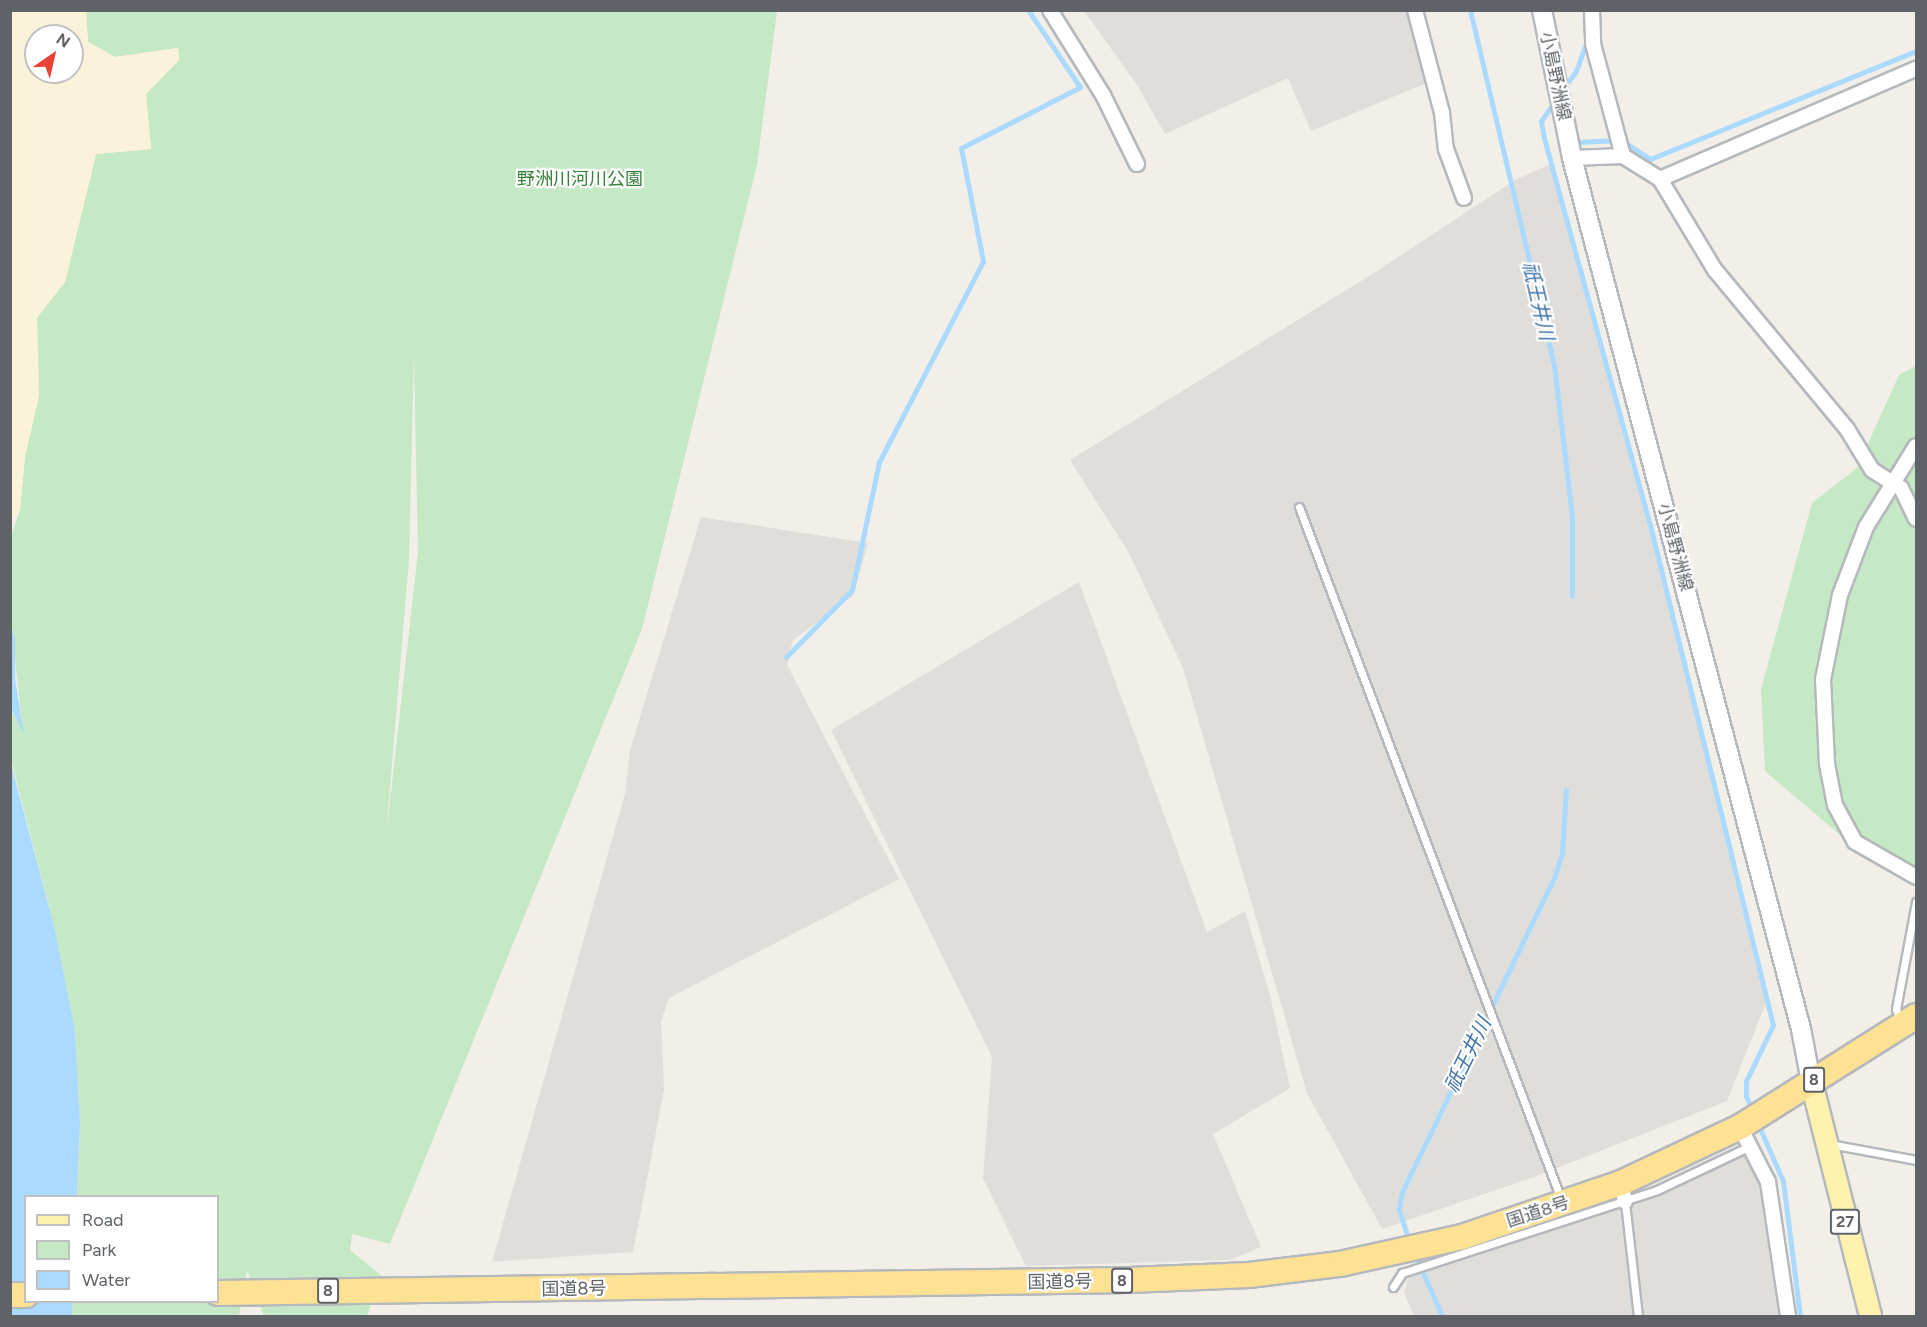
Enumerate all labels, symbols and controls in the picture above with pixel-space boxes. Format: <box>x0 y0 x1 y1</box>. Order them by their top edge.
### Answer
north arrow <box>24 24 84 84</box>
text: N <box>53 29 74 52</box>
street label: 小島野洲線 <box>1535 30 1575 122</box>
park label: 野洲川河川公園 <box>517 168 643 190</box>
water label: 祇王井川 <box>1517 259 1559 343</box>
street label: 小島野洲線 <box>1653 501 1697 593</box>
water label: 祇王井川 <box>1440 1014 1496 1096</box>
road number: 8 <box>1802 1067 1826 1093</box>
street label: 国道8号 <box>1504 1192 1572 1232</box>
legend <box>24 1195 219 1303</box>
text: Road <box>82 1209 123 1231</box>
road number: 27 <box>1828 1209 1862 1235</box>
text: Park <box>82 1239 116 1261</box>
road number: 8 <box>1110 1268 1134 1294</box>
text: Water <box>82 1269 130 1291</box>
street label: 国道8号 <box>1027 1271 1093 1293</box>
road number: 8 <box>316 1278 340 1304</box>
street label: 国道8号 <box>541 1278 607 1300</box>

